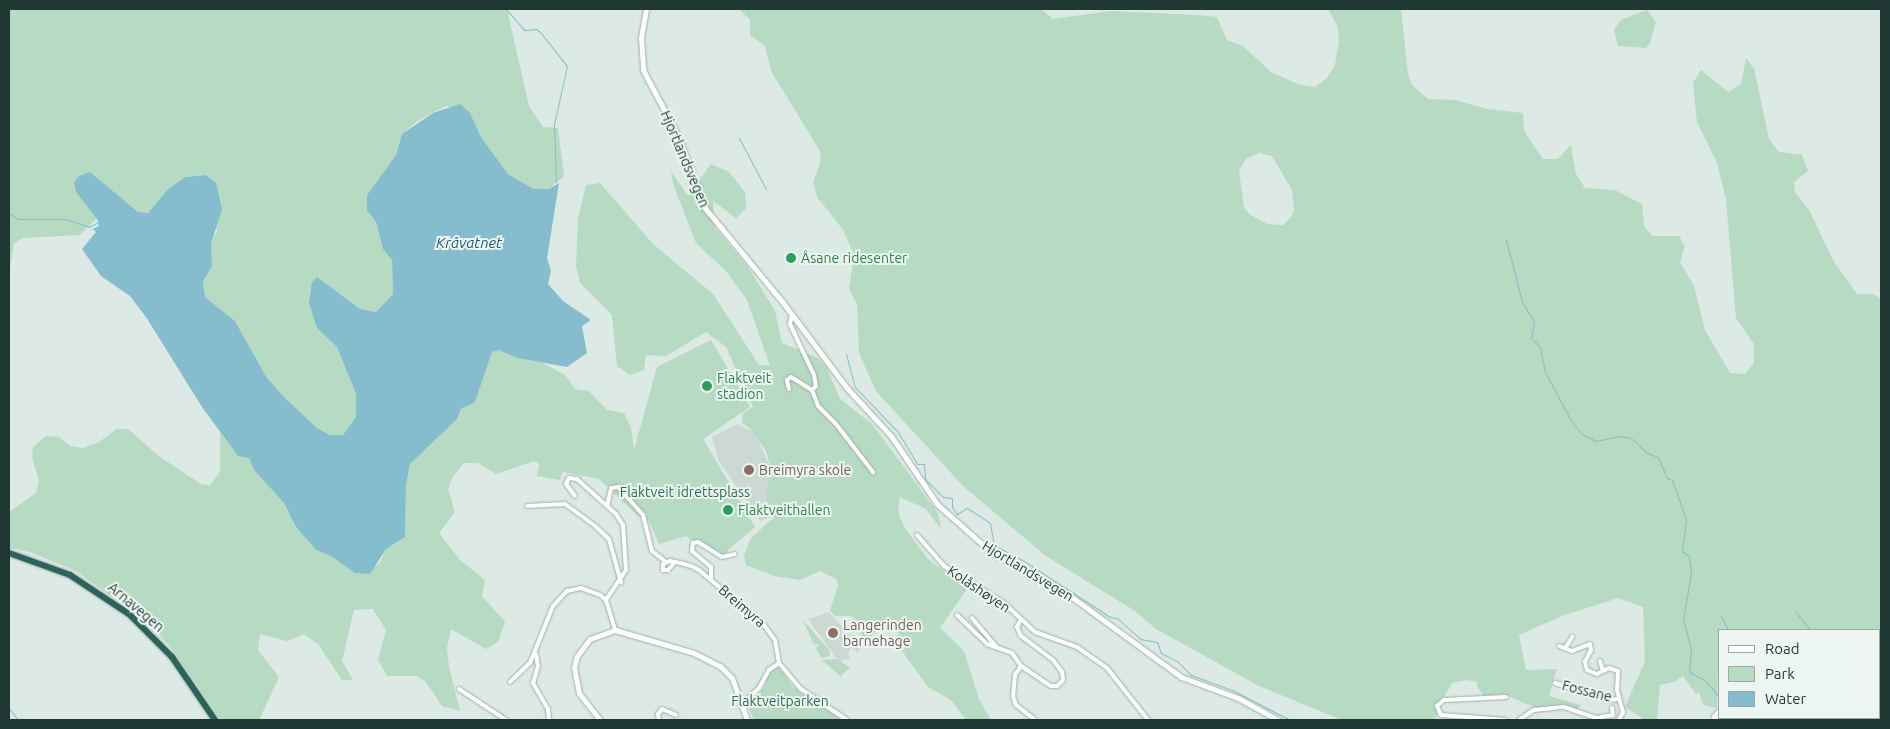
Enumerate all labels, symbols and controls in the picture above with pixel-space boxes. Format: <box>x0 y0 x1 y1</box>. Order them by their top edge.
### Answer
street label: Hjortlandsvegen <box>657 108 713 210</box>
water label: Kråvatnet <box>436 234 502 252</box>
place label: Åsane ridesenter <box>801 250 907 266</box>
marker: Åsane ridesenter <box>785 252 797 264</box>
place label: Flaktveit stadion <box>717 370 771 402</box>
marker: Flaktveit stadion <box>701 380 713 392</box>
place label: Breimyra skole <box>759 462 851 478</box>
marker: Breimyra skole <box>743 464 755 476</box>
park label: Flaktveit idrettsplass <box>620 484 750 500</box>
place label: Flaktveithallen <box>738 502 831 518</box>
marker: Flaktveithallen <box>722 504 734 516</box>
street label: Hjortlandsvegen <box>979 537 1077 605</box>
street label: Kolåshøyen <box>944 562 1014 616</box>
street label: Arnavegen <box>105 579 167 635</box>
street label: Breimyra <box>715 581 769 631</box>
place label: Langerinden barnehage <box>843 617 922 650</box>
marker: Langerinden barnehage <box>827 627 839 639</box>
legend <box>1718 629 1880 719</box>
text: Road <box>1765 640 1800 657</box>
text: Park <box>1765 665 1795 682</box>
street label: Fossane <box>1560 677 1614 705</box>
text: Water <box>1765 690 1806 707</box>
park label: Flaktveitparken <box>731 693 829 709</box>

